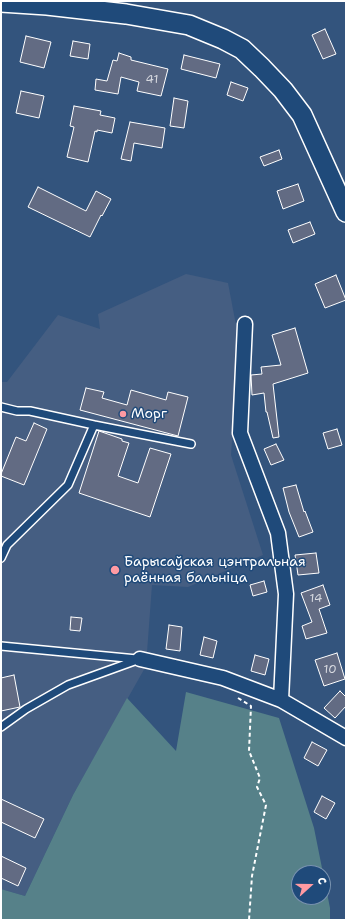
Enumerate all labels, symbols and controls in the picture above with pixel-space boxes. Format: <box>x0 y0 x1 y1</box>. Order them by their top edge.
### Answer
house number: 41 <box>146 73 158 87</box>
place label: Морг <box>131 406 167 422</box>
marker: Морг <box>118 409 128 419</box>
place label: Барысаўская цэнтральная раённая бальніца <box>124 554 306 586</box>
marker: Барысаўская цэнтральная раённая бальніца <box>109 564 121 576</box>
house number: 14 <box>310 592 322 606</box>
house number: 10 <box>323 663 337 677</box>
north arrow <box>291 865 331 905</box>
text: С <box>314 875 330 887</box>

